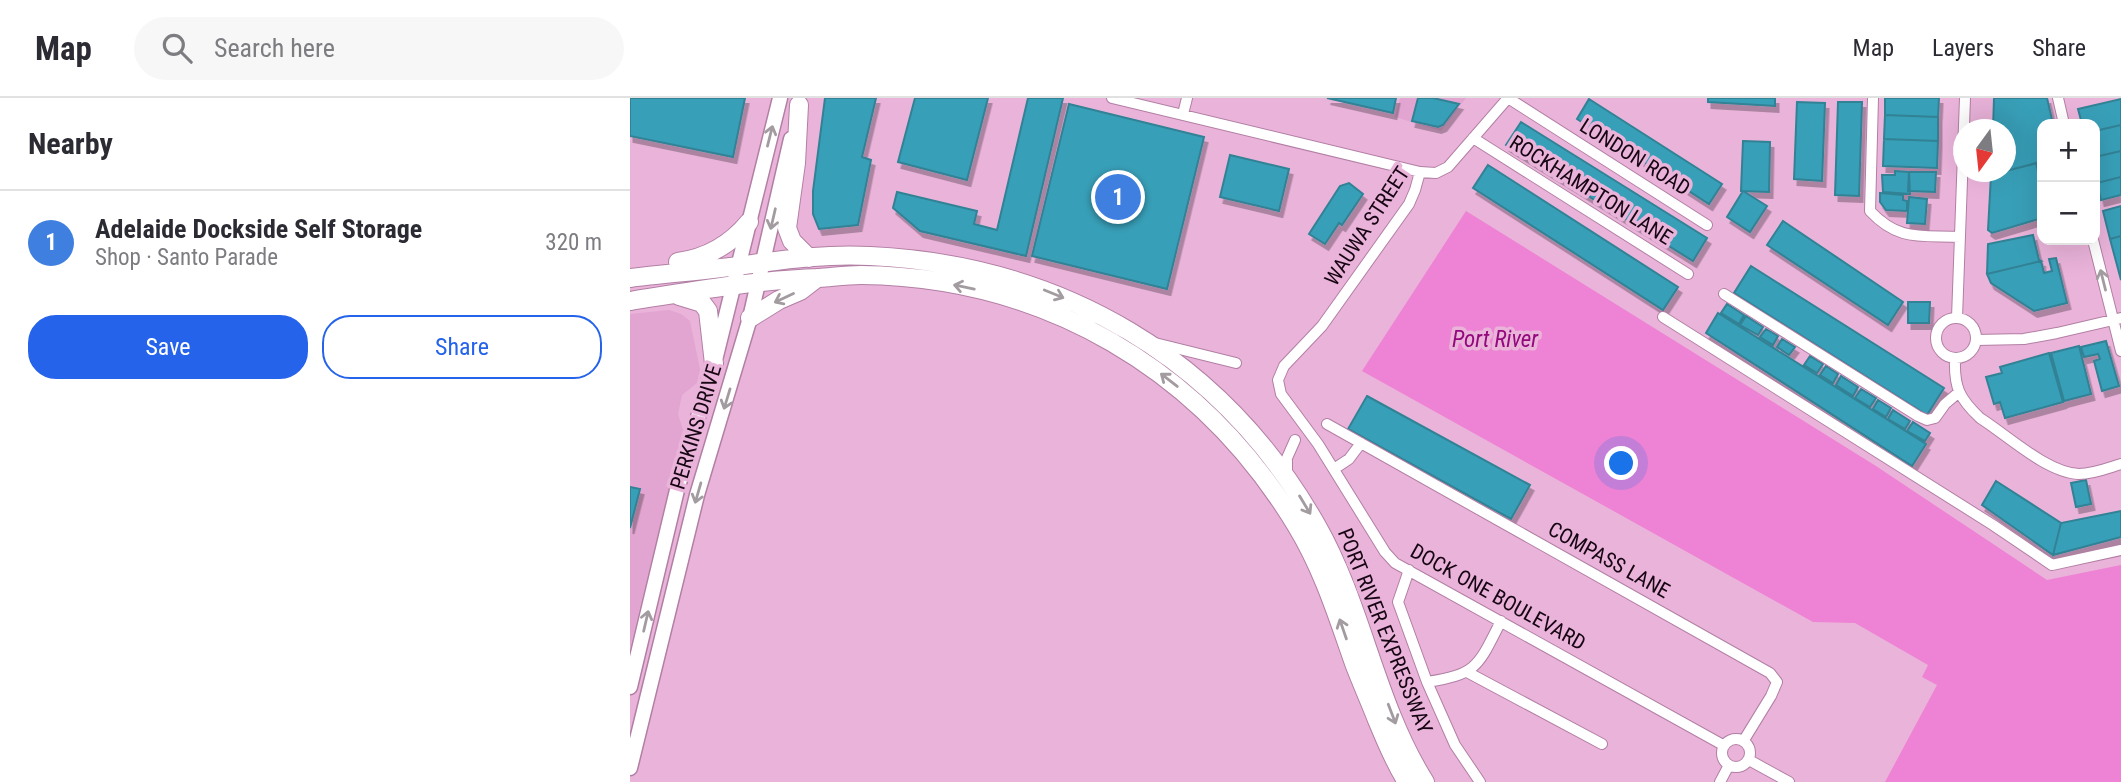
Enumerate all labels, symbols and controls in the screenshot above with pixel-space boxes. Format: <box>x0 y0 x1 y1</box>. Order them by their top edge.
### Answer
search box <box>134 17 624 80</box>
text: Map <box>35 29 92 68</box>
icon: search <box>158 29 196 67</box>
text: Search here <box>214 33 335 63</box>
text: Map <box>1853 34 1894 62</box>
text: Layers <box>1932 34 1994 62</box>
text: Share <box>2032 34 2086 62</box>
street label: LONDON ROAD <box>1576 114 1694 200</box>
north arrow <box>1953 119 2016 182</box>
map controls <box>2037 119 2100 245</box>
button: + <box>2037 119 2100 182</box>
one-way arrow <box>764 125 778 148</box>
text: Nearby <box>28 126 113 161</box>
street label: ROCKHAMPTON LANE <box>1505 130 1677 250</box>
street label: WAUWA STREET <box>1320 162 1414 290</box>
pin: 1 <box>1095 171 1141 223</box>
button: − <box>2037 182 2100 245</box>
one-way arrow <box>766 207 779 230</box>
text: Adelaide Dockside Self Storage <box>95 214 422 244</box>
text: 1 <box>45 229 57 256</box>
text: 320 m <box>545 229 602 256</box>
text: Shop · Santo Parade <box>95 244 278 271</box>
one-way arrow <box>2096 269 2109 292</box>
one-way arrow <box>953 279 976 293</box>
one-way arrow <box>1043 288 1064 301</box>
one-way arrow <box>774 292 795 306</box>
button: Save <box>28 315 308 379</box>
button: Share <box>322 315 602 379</box>
water label: Port River <box>1452 326 1539 353</box>
street label: PERKINS DRIVE <box>666 362 726 492</box>
one-way arrow <box>1161 372 1179 387</box>
one-way arrow <box>719 387 732 409</box>
your location <box>1604 446 1638 480</box>
one-way arrow <box>690 481 703 503</box>
one-way arrow <box>1297 495 1312 514</box>
street label: COMPASS LANE <box>1544 517 1674 603</box>
street label: PORT RIVER EXPRESSWAY <box>1333 525 1437 737</box>
street label: DOCK ONE BOULEVARD <box>1406 539 1590 655</box>
one-way arrow <box>640 610 653 633</box>
one-way arrow <box>1336 618 1349 640</box>
one-way arrow <box>1386 703 1399 725</box>

